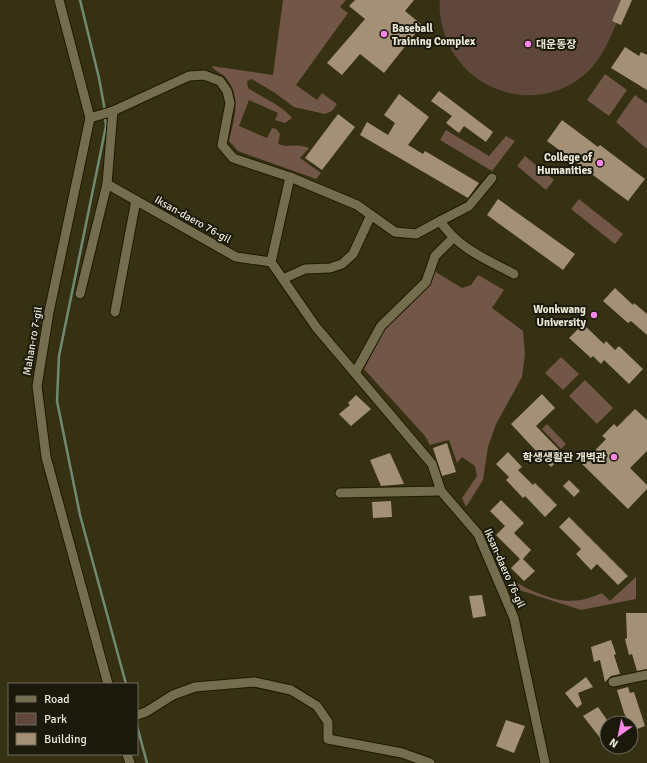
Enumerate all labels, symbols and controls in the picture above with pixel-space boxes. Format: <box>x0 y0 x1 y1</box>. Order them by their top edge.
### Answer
place label: Baseball Training Complex <box>392 22 476 48</box>
marker: Baseball Training Complex <box>379 29 389 39</box>
place label: 대운동장 <box>536 38 576 51</box>
marker: 대운동장 <box>523 39 533 49</box>
place label: College of Humanities <box>537 151 593 177</box>
marker: College of Humanities <box>595 158 605 168</box>
street label: Iksan-daero 76-gil <box>152 193 233 246</box>
place label: Wonkwang University <box>533 303 587 329</box>
street label: Mahan-ro 7-gil <box>20 306 45 377</box>
marker: Wonkwang University <box>589 310 599 320</box>
place label: 학생생활관 개벽관 <box>523 451 606 464</box>
marker: 학생생활관 개벽관 <box>609 452 619 462</box>
street label: Iksan-daero 76-gil <box>481 526 528 610</box>
legend <box>8 683 138 755</box>
text: Road <box>44 692 70 707</box>
text: Park <box>44 712 67 727</box>
north arrow <box>599 715 639 755</box>
text: Building <box>44 732 87 747</box>
text: N <box>607 735 621 751</box>

